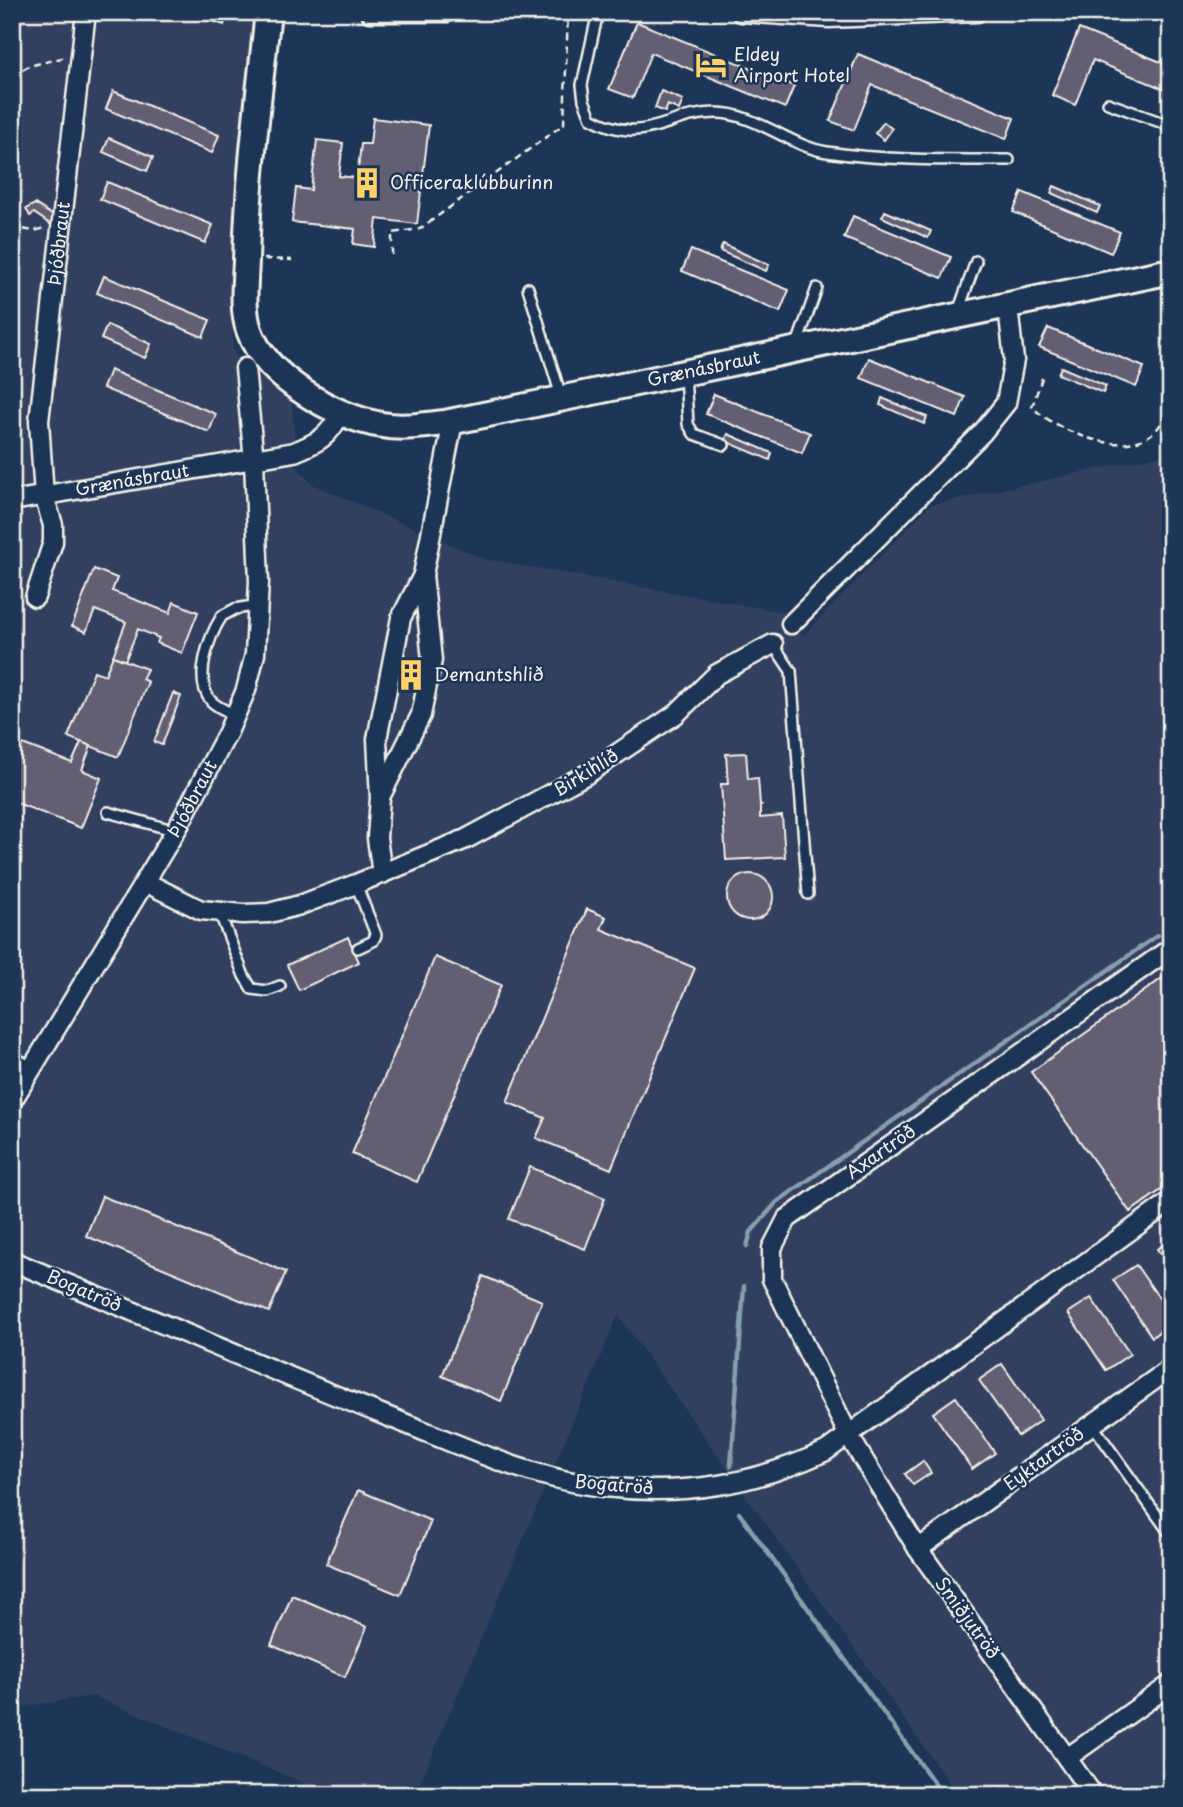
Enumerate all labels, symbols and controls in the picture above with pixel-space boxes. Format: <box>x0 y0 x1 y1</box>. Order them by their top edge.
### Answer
place label: Eldey Airport Hotel <box>734 40 850 88</box>
hotel icon: Eldey Airport Hotel <box>694 48 728 82</box>
building icon: Officeraklúbburinn <box>350 166 384 200</box>
place label: Officeraklúbburinn <box>390 168 553 195</box>
street label: Þjóðbraut <box>40 200 76 287</box>
street label: Grænásbraut <box>645 342 763 392</box>
street label: Grænásbraut <box>73 456 191 502</box>
building icon: Demantshlið <box>394 658 428 692</box>
place label: Demantshlið <box>434 660 544 687</box>
street label: Birkihlíð <box>547 741 623 802</box>
street label: Þjóðbraut <box>160 755 223 842</box>
street label: Axartröð <box>840 1117 921 1185</box>
street label: Bogatröð <box>43 1262 126 1318</box>
street label: Eyktartröð <box>997 1419 1089 1496</box>
street label: Bogatröð <box>573 1467 655 1500</box>
street label: Smiðjutröð <box>929 1570 1007 1664</box>

